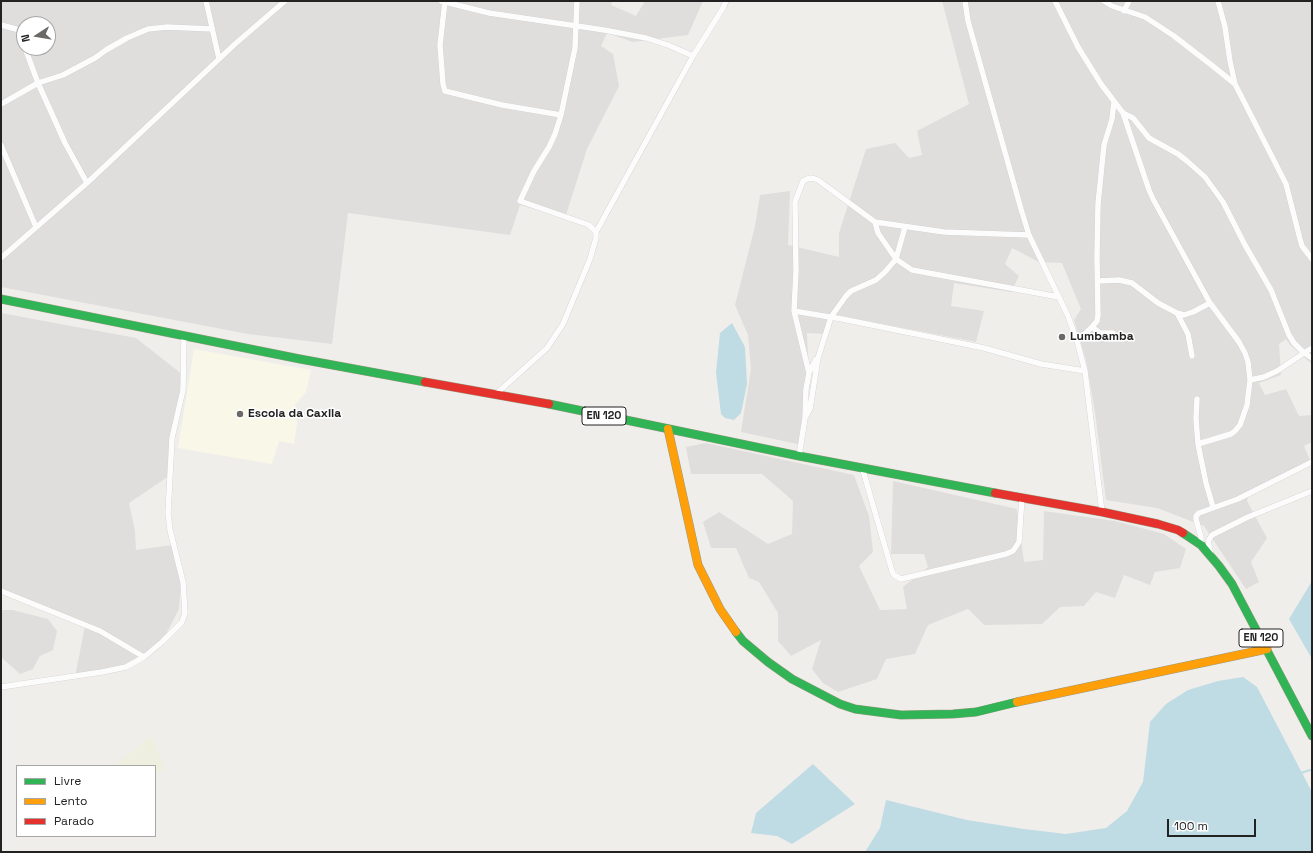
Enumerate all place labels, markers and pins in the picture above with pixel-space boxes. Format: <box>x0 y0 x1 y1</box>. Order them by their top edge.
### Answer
place label: Lumbamba <box>1070 330 1134 344</box>
marker: Lumbamba <box>1057 332 1067 342</box>
place label: Escola da Caxila <box>248 407 341 421</box>
marker: Escola da Caxila <box>235 409 245 419</box>

